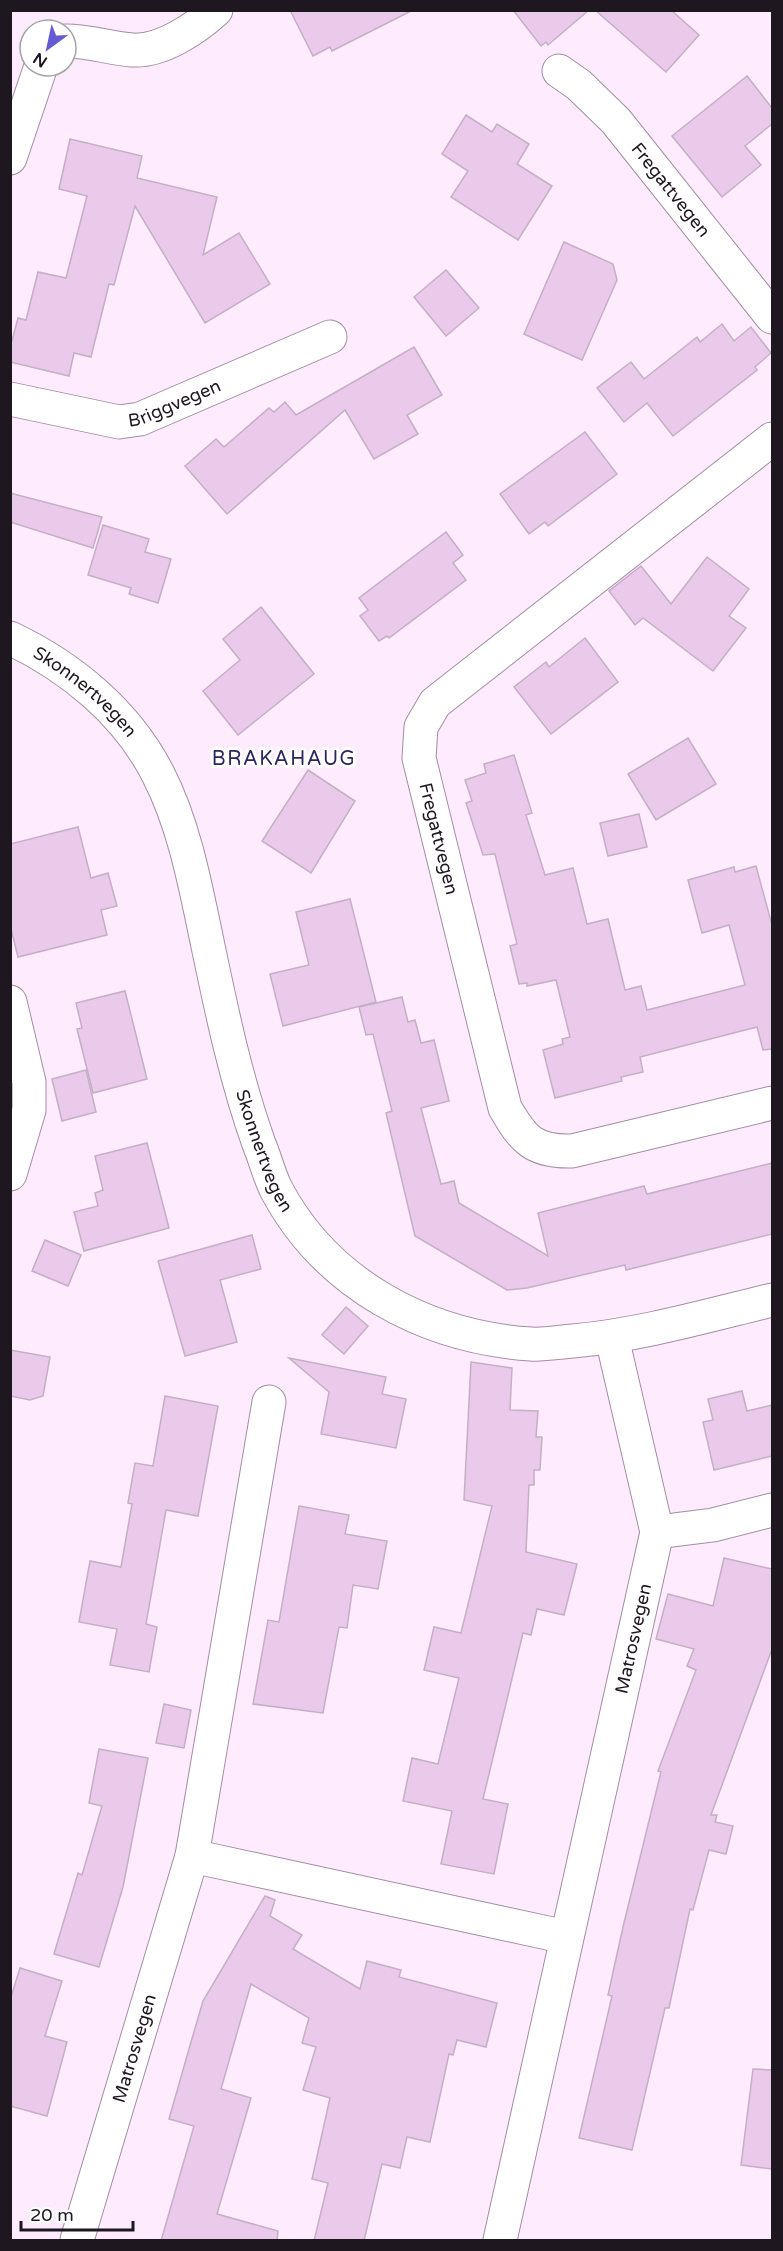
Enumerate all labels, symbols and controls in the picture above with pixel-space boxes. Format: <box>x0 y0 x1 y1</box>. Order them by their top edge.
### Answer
north arrow <box>18 18 78 78</box>
text: N <box>30 48 51 72</box>
street label: Fregattvegen <box>627 138 715 241</box>
street label: Briggvegen <box>127 375 224 432</box>
street label: Skonnertvegen <box>29 642 142 741</box>
district label: BRAKAHAUG <box>212 747 356 771</box>
street label: Fregattvegen <box>414 780 463 897</box>
street label: Skonnertvegen <box>231 1087 298 1216</box>
street label: Matrosvegen <box>610 1581 656 1696</box>
street label: Matrosvegen <box>108 1991 161 2105</box>
scale bar <box>21 2194 134 2232</box>
text: 20 m <box>30 2204 74 2226</box>

